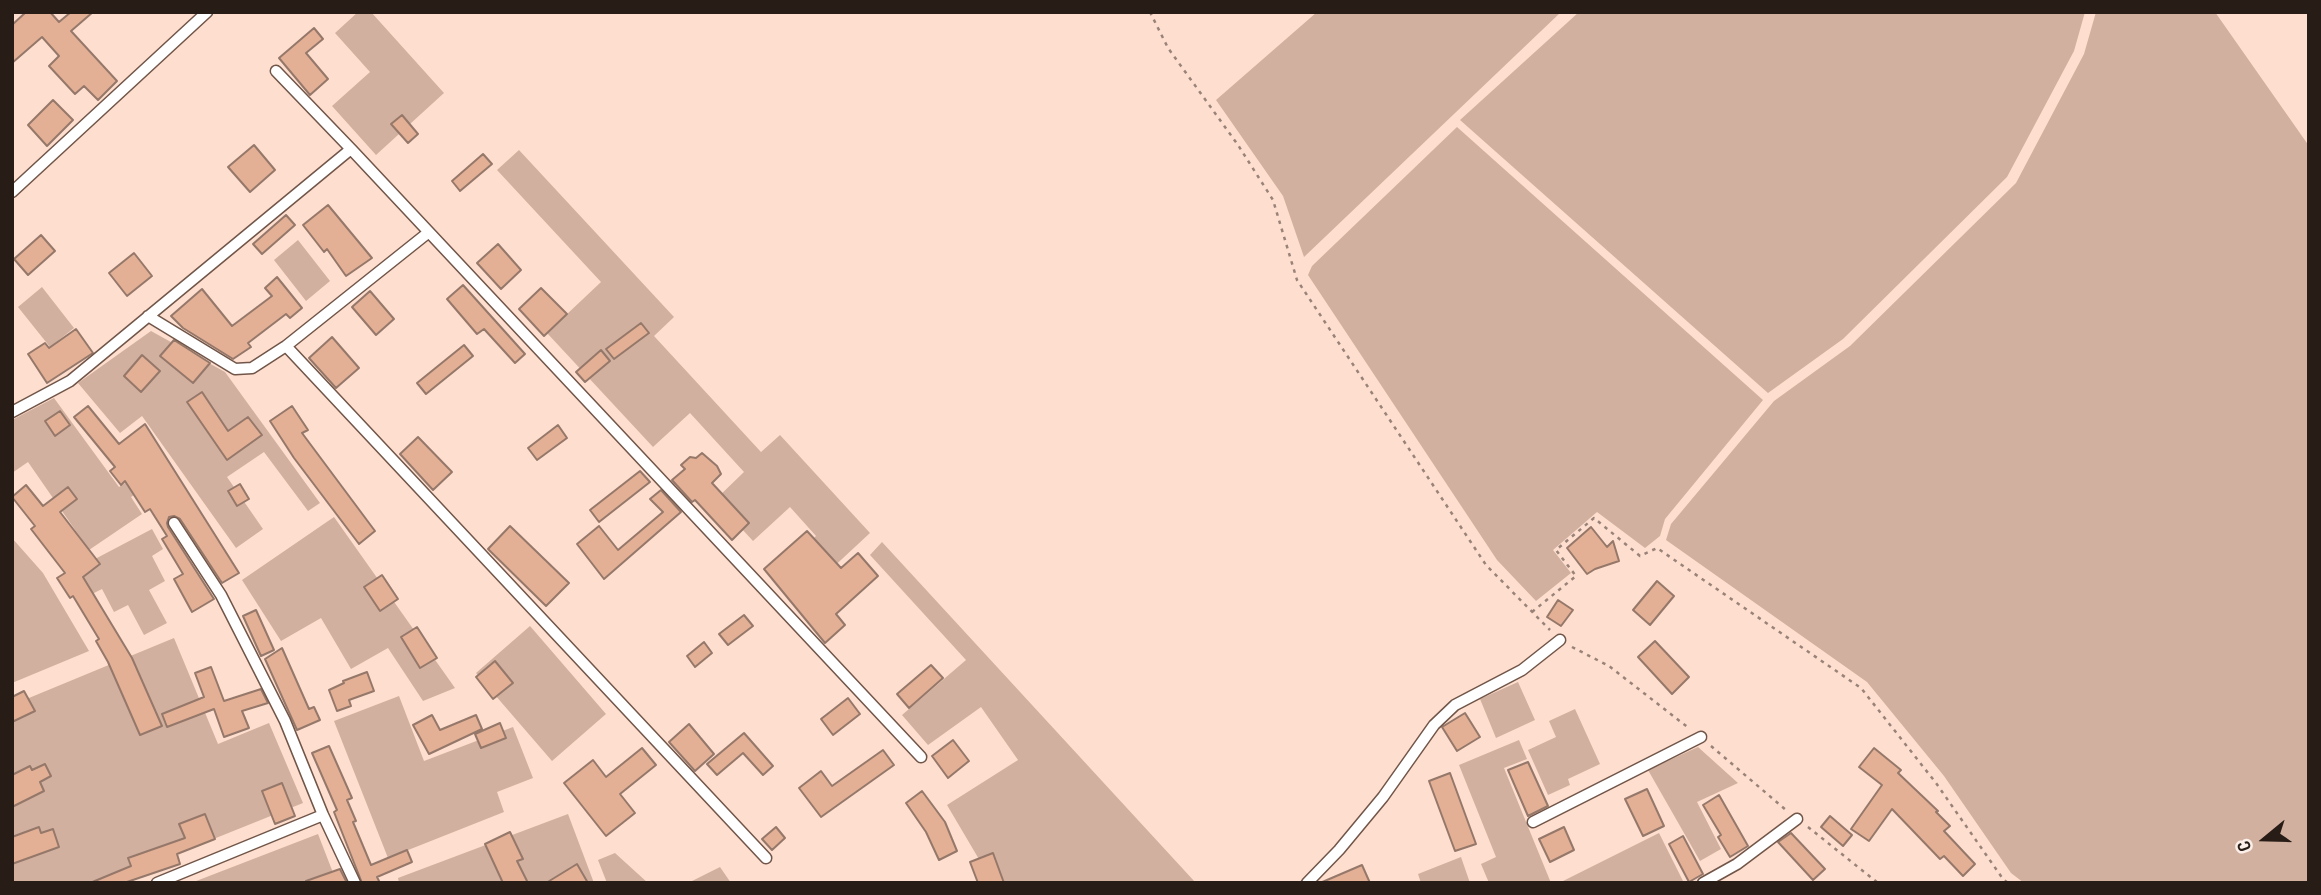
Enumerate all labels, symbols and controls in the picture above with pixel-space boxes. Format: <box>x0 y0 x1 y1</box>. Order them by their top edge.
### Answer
north arrow <box>2230 804 2300 874</box>
text: С <box>2232 838 2257 854</box>

